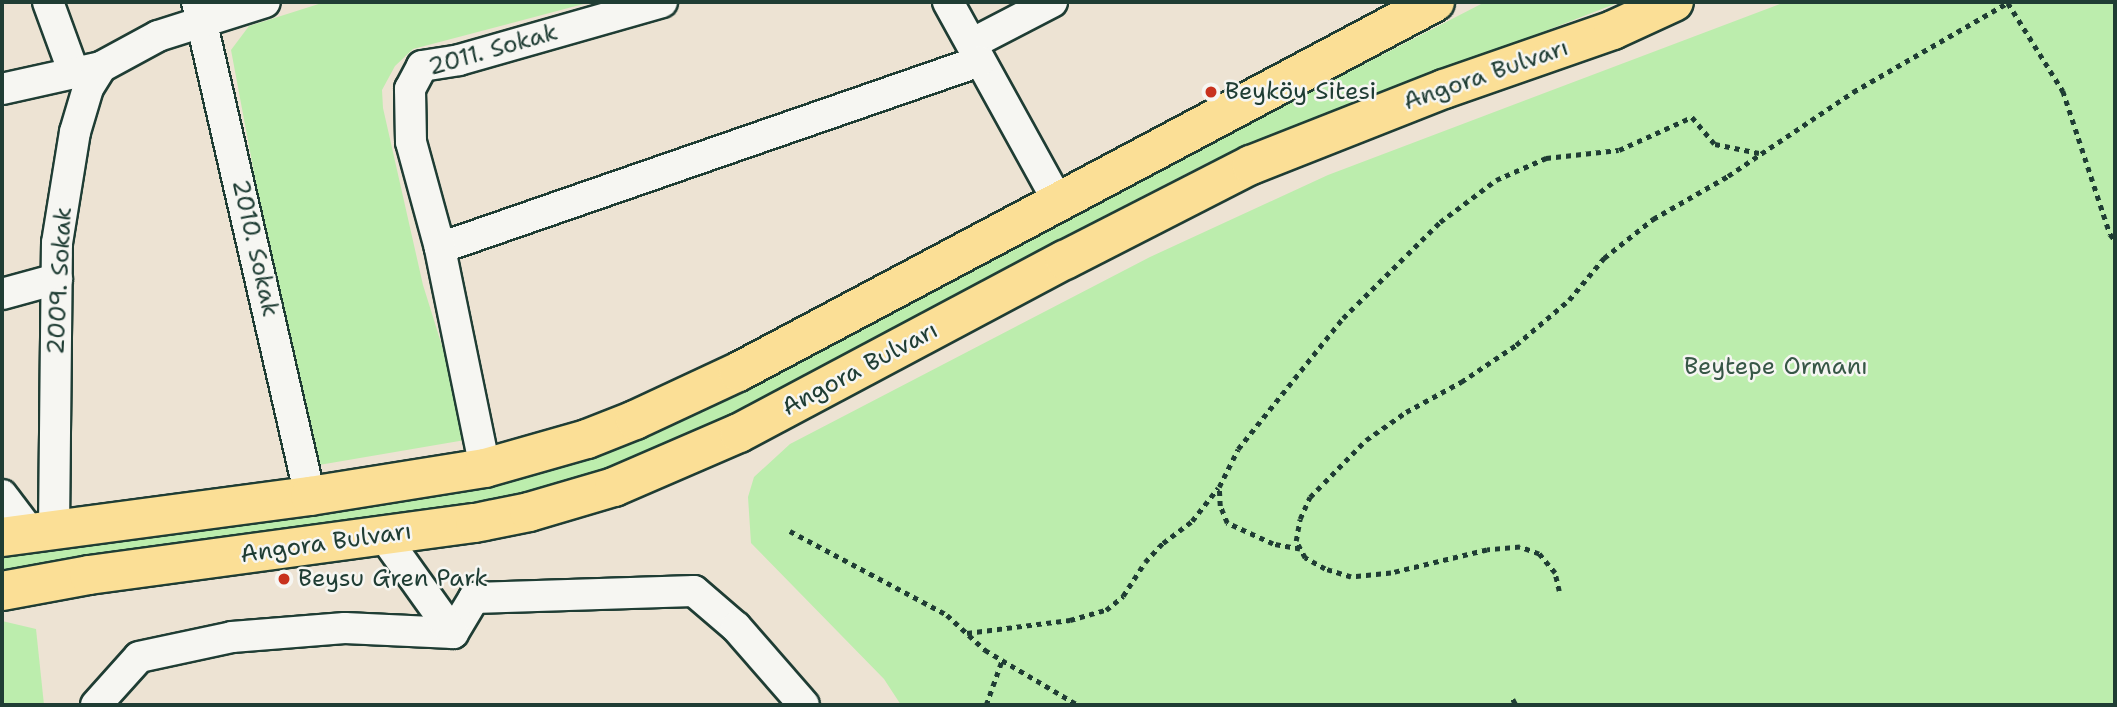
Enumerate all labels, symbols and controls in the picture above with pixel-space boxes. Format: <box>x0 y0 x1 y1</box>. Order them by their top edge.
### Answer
street label: 2011. Sokak <box>425 18 561 82</box>
street label: Angora Bulvarı <box>1400 33 1572 117</box>
place label: Beyköy Sitesi <box>1225 78 1376 106</box>
marker: Beyköy Sitesi <box>1203 84 1219 100</box>
street label: 2010. Sokak <box>225 177 285 319</box>
street label: 2009. Sokak <box>42 206 78 356</box>
street label: Angora Bulvarı <box>777 316 943 422</box>
park label: Beytepe Ormanı <box>1684 353 1868 381</box>
street label: Angora Bulvarı <box>239 517 413 569</box>
place label: Beysu Gren Park <box>298 565 488 593</box>
marker: Beysu Gren Park <box>276 571 292 587</box>

